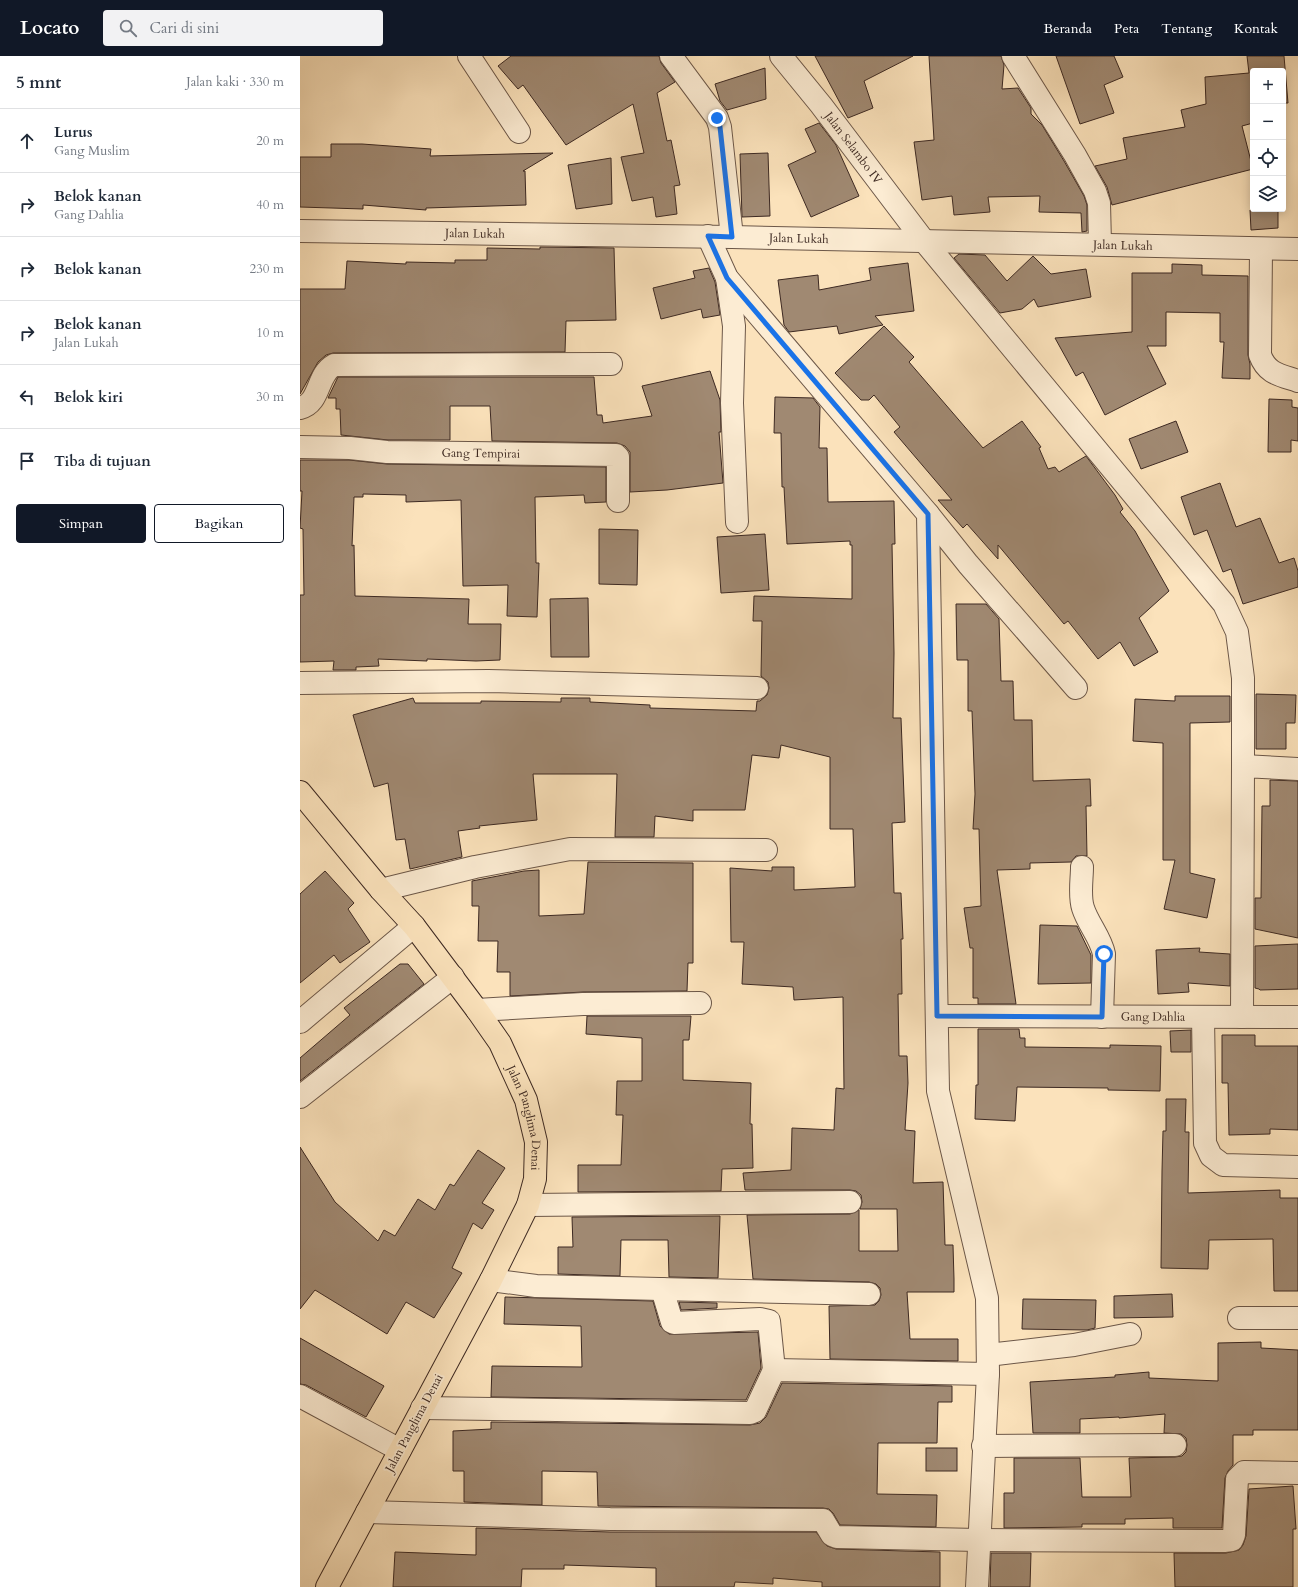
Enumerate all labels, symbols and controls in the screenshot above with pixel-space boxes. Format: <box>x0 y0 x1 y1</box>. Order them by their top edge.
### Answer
search box <box>103 10 383 46</box>
text: Locato <box>20 15 79 41</box>
icon: search <box>117 17 139 39</box>
text: Cari di sini <box>149 18 219 38</box>
text: Beranda <box>1044 19 1092 38</box>
text: Peta <box>1114 19 1139 38</box>
text: Tentang <box>1161 19 1212 38</box>
text: Kontak <box>1234 19 1278 38</box>
map controls <box>1250 68 1286 212</box>
button: + <box>1250 68 1286 104</box>
text: 5 mnt <box>16 71 61 94</box>
text: Jalan kaki · 330 m <box>186 73 284 91</box>
button: − <box>1250 104 1286 140</box>
street label: Jalan Selambo IV <box>820 107 886 187</box>
route end <box>708 109 726 127</box>
text: Lurus <box>54 122 93 142</box>
icon: ahead <box>16 130 38 152</box>
text: 20 m <box>256 132 284 150</box>
button: locate <box>1250 140 1286 176</box>
text: Gang Muslim <box>54 142 130 160</box>
button: layers <box>1250 176 1286 212</box>
text: Belok kanan <box>54 186 142 206</box>
icon: right <box>16 194 38 216</box>
text: 40 m <box>256 196 284 214</box>
text: Gang Dahlia <box>54 206 124 224</box>
street label: Jalan Lukah <box>443 225 505 242</box>
street label: Jalan Lukah <box>767 230 829 247</box>
street label: Jalan Lukah <box>1091 237 1153 254</box>
icon: right <box>16 258 38 280</box>
text: Belok kanan <box>54 259 142 279</box>
text: 230 m <box>250 260 284 278</box>
text: Belok kanan <box>54 314 142 334</box>
icon: right <box>16 322 38 344</box>
text: 10 m <box>256 324 284 342</box>
text: Jalan Lukah <box>54 334 119 352</box>
icon: left <box>16 386 38 408</box>
text: Belok kiri <box>54 387 123 407</box>
text: 30 m <box>256 388 284 406</box>
street label: Gang Tempirai <box>441 445 521 462</box>
icon: arrive <box>16 450 38 472</box>
text: Tiba di tujuan <box>54 451 151 471</box>
button: Simpan <box>16 504 146 543</box>
button: Bagikan <box>154 504 284 543</box>
route start <box>1095 945 1113 963</box>
street label: Gang Dahlia <box>1121 1009 1186 1025</box>
street label: Jalan Panglima Denai <box>502 1061 544 1171</box>
street label: Jalan Panglima Denai <box>380 1371 447 1477</box>

